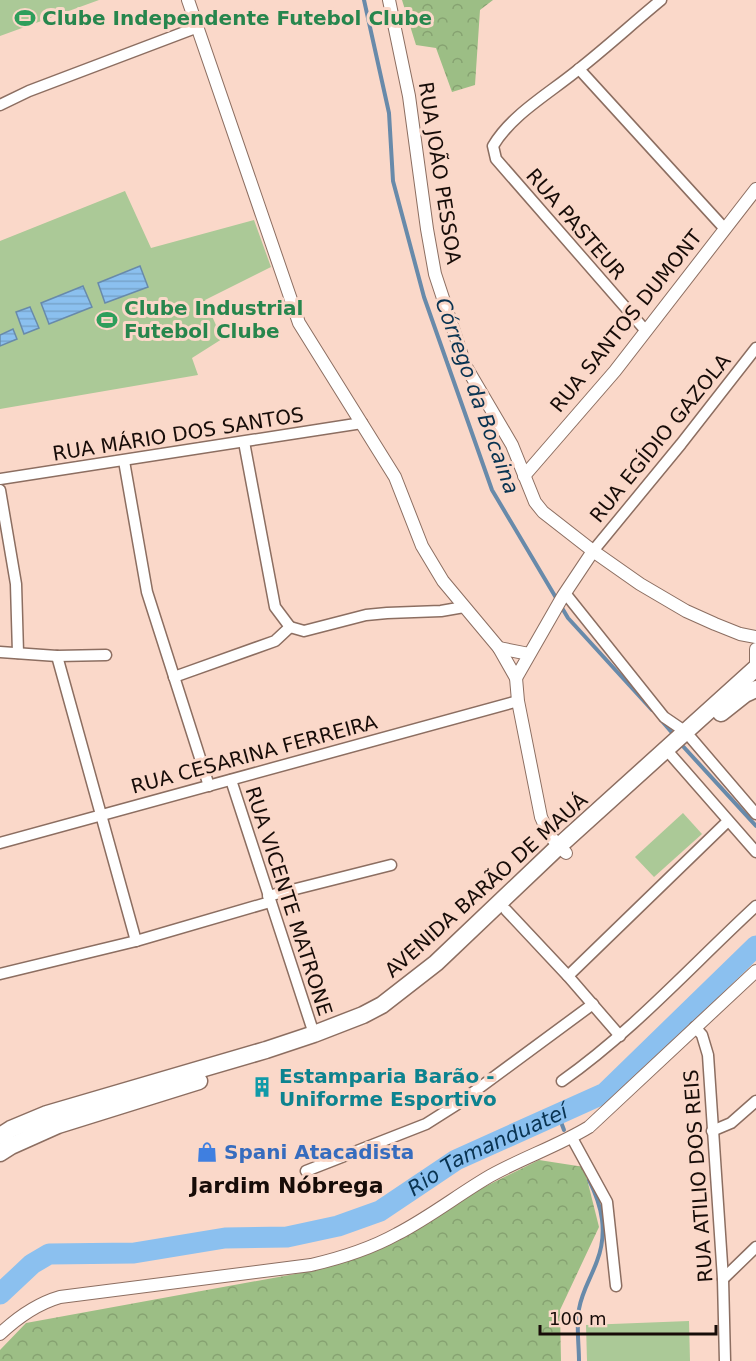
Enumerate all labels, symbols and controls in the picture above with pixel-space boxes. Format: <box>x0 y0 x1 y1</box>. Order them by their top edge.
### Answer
sports icon: Clube Independente Futebol Clube <box>13 6 37 30</box>
place label: Clube Independente Futebol Clube <box>42 6 432 30</box>
street label: RUA JOÃO PESSOA <box>414 80 466 266</box>
street label: RUA PASTEUR <box>521 164 631 284</box>
street label: RUA SANTOS DUMONT <box>545 224 707 417</box>
water label: Córrego da Bocaina <box>430 295 524 497</box>
place label: Clube Industrial Futebol Clube <box>124 296 303 343</box>
sports icon: Clube Industrial Futebol Clube <box>95 308 119 332</box>
street label: RUA EGÍDIO GAZOLA <box>585 349 736 527</box>
street label: RUA MÁRIO DOS SANTOS <box>51 402 305 466</box>
street label: RUA CESARINA FERREIRA <box>128 709 380 798</box>
street label: RUA VICENTE MATRONE <box>241 783 337 1019</box>
street label: AVENIDA BARÃO DE MAUÁ <box>380 787 592 982</box>
place label: Estamparia Barão - Uniforme Esportivo <box>279 1064 497 1111</box>
street label: RUA ATILIO DOS REIS <box>679 1069 717 1283</box>
building icon: Estamparia Barão - Uniforme Esportivo <box>250 1075 274 1099</box>
water label: Rio Tamanduateí <box>403 1098 574 1201</box>
shop icon: Spani Atacadista <box>195 1140 219 1164</box>
place label: Spani Atacadista <box>224 1140 414 1164</box>
district label: Jardim Nóbrega <box>188 1173 384 1198</box>
scale bar <box>540 1298 716 1336</box>
text: 100 m <box>549 1308 607 1329</box>

